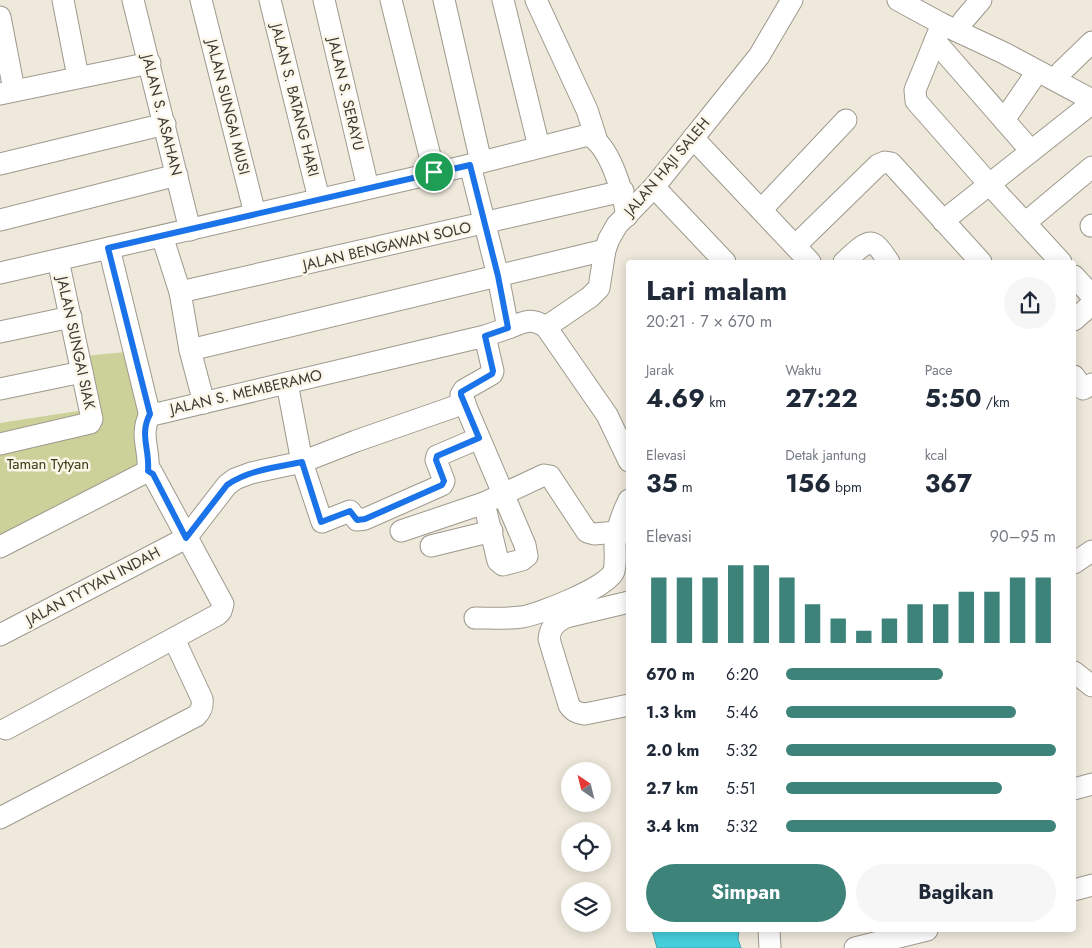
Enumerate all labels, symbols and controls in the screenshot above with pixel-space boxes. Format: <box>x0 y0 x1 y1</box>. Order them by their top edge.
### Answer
street label: JALAN S. BATANG HARI <box>265 19 325 179</box>
street label: JALAN S. SERAYU <box>322 33 370 153</box>
street label: JALAN SUNGAI MUSI <box>200 35 255 177</box>
street label: JALAN S. ASAHAN <box>136 50 188 178</box>
street label: JALAN HAJI SALEH <box>618 113 715 223</box>
pin <box>413 151 455 193</box>
icon: arrive <box>420 158 448 186</box>
street label: JALAN BENGAWAN SOLO <box>299 216 473 277</box>
text: Lari malam <box>646 270 787 311</box>
street label: JALAN SUNGAI SIAK <box>51 272 101 412</box>
button: share <box>1004 277 1056 329</box>
text: 20:21 · 7 × 670 m <box>646 310 772 333</box>
text: Jarak <box>646 360 674 380</box>
text: Waktu <box>785 360 821 380</box>
text: Pace <box>925 360 953 380</box>
street label: JALAN S. MEMBERAMO <box>166 364 324 421</box>
text: 4.69 <box>646 380 705 416</box>
text: 27:22 <box>785 380 858 416</box>
text: 5:50 <box>925 380 982 416</box>
text: km <box>705 392 726 412</box>
text: /km <box>982 392 1010 412</box>
text: Elevasi <box>646 445 686 465</box>
text: Detak jantung <box>785 445 866 465</box>
text: kcal <box>925 445 947 465</box>
park label: Taman Tytyan <box>7 453 89 475</box>
text: 35 <box>646 465 678 501</box>
text: 156 <box>785 465 831 501</box>
text: 367 <box>925 465 972 501</box>
text: m <box>678 477 693 497</box>
text: bpm <box>831 477 862 497</box>
text: Elevasi <box>646 525 692 548</box>
text: 90–95 m <box>990 525 1056 548</box>
street label: JALAN TYTYAN INDAH <box>20 541 164 632</box>
text: 670 m <box>646 663 695 686</box>
text: 6:20 <box>726 663 759 686</box>
text: 1.3 km <box>646 701 696 724</box>
text: 5:46 <box>726 701 758 724</box>
text: 2.0 km <box>646 739 699 762</box>
text: 5:32 <box>726 739 758 762</box>
north arrow <box>561 762 611 812</box>
map controls <box>561 762 611 932</box>
text: 2.7 km <box>646 777 698 800</box>
text: 5:51 <box>726 777 756 800</box>
text: 3.4 km <box>646 815 699 838</box>
text: 5:32 <box>726 815 758 838</box>
button: locate <box>561 822 611 872</box>
button: Simpan <box>646 864 846 922</box>
button: Bagikan <box>856 864 1056 922</box>
button: layers <box>561 882 611 932</box>

